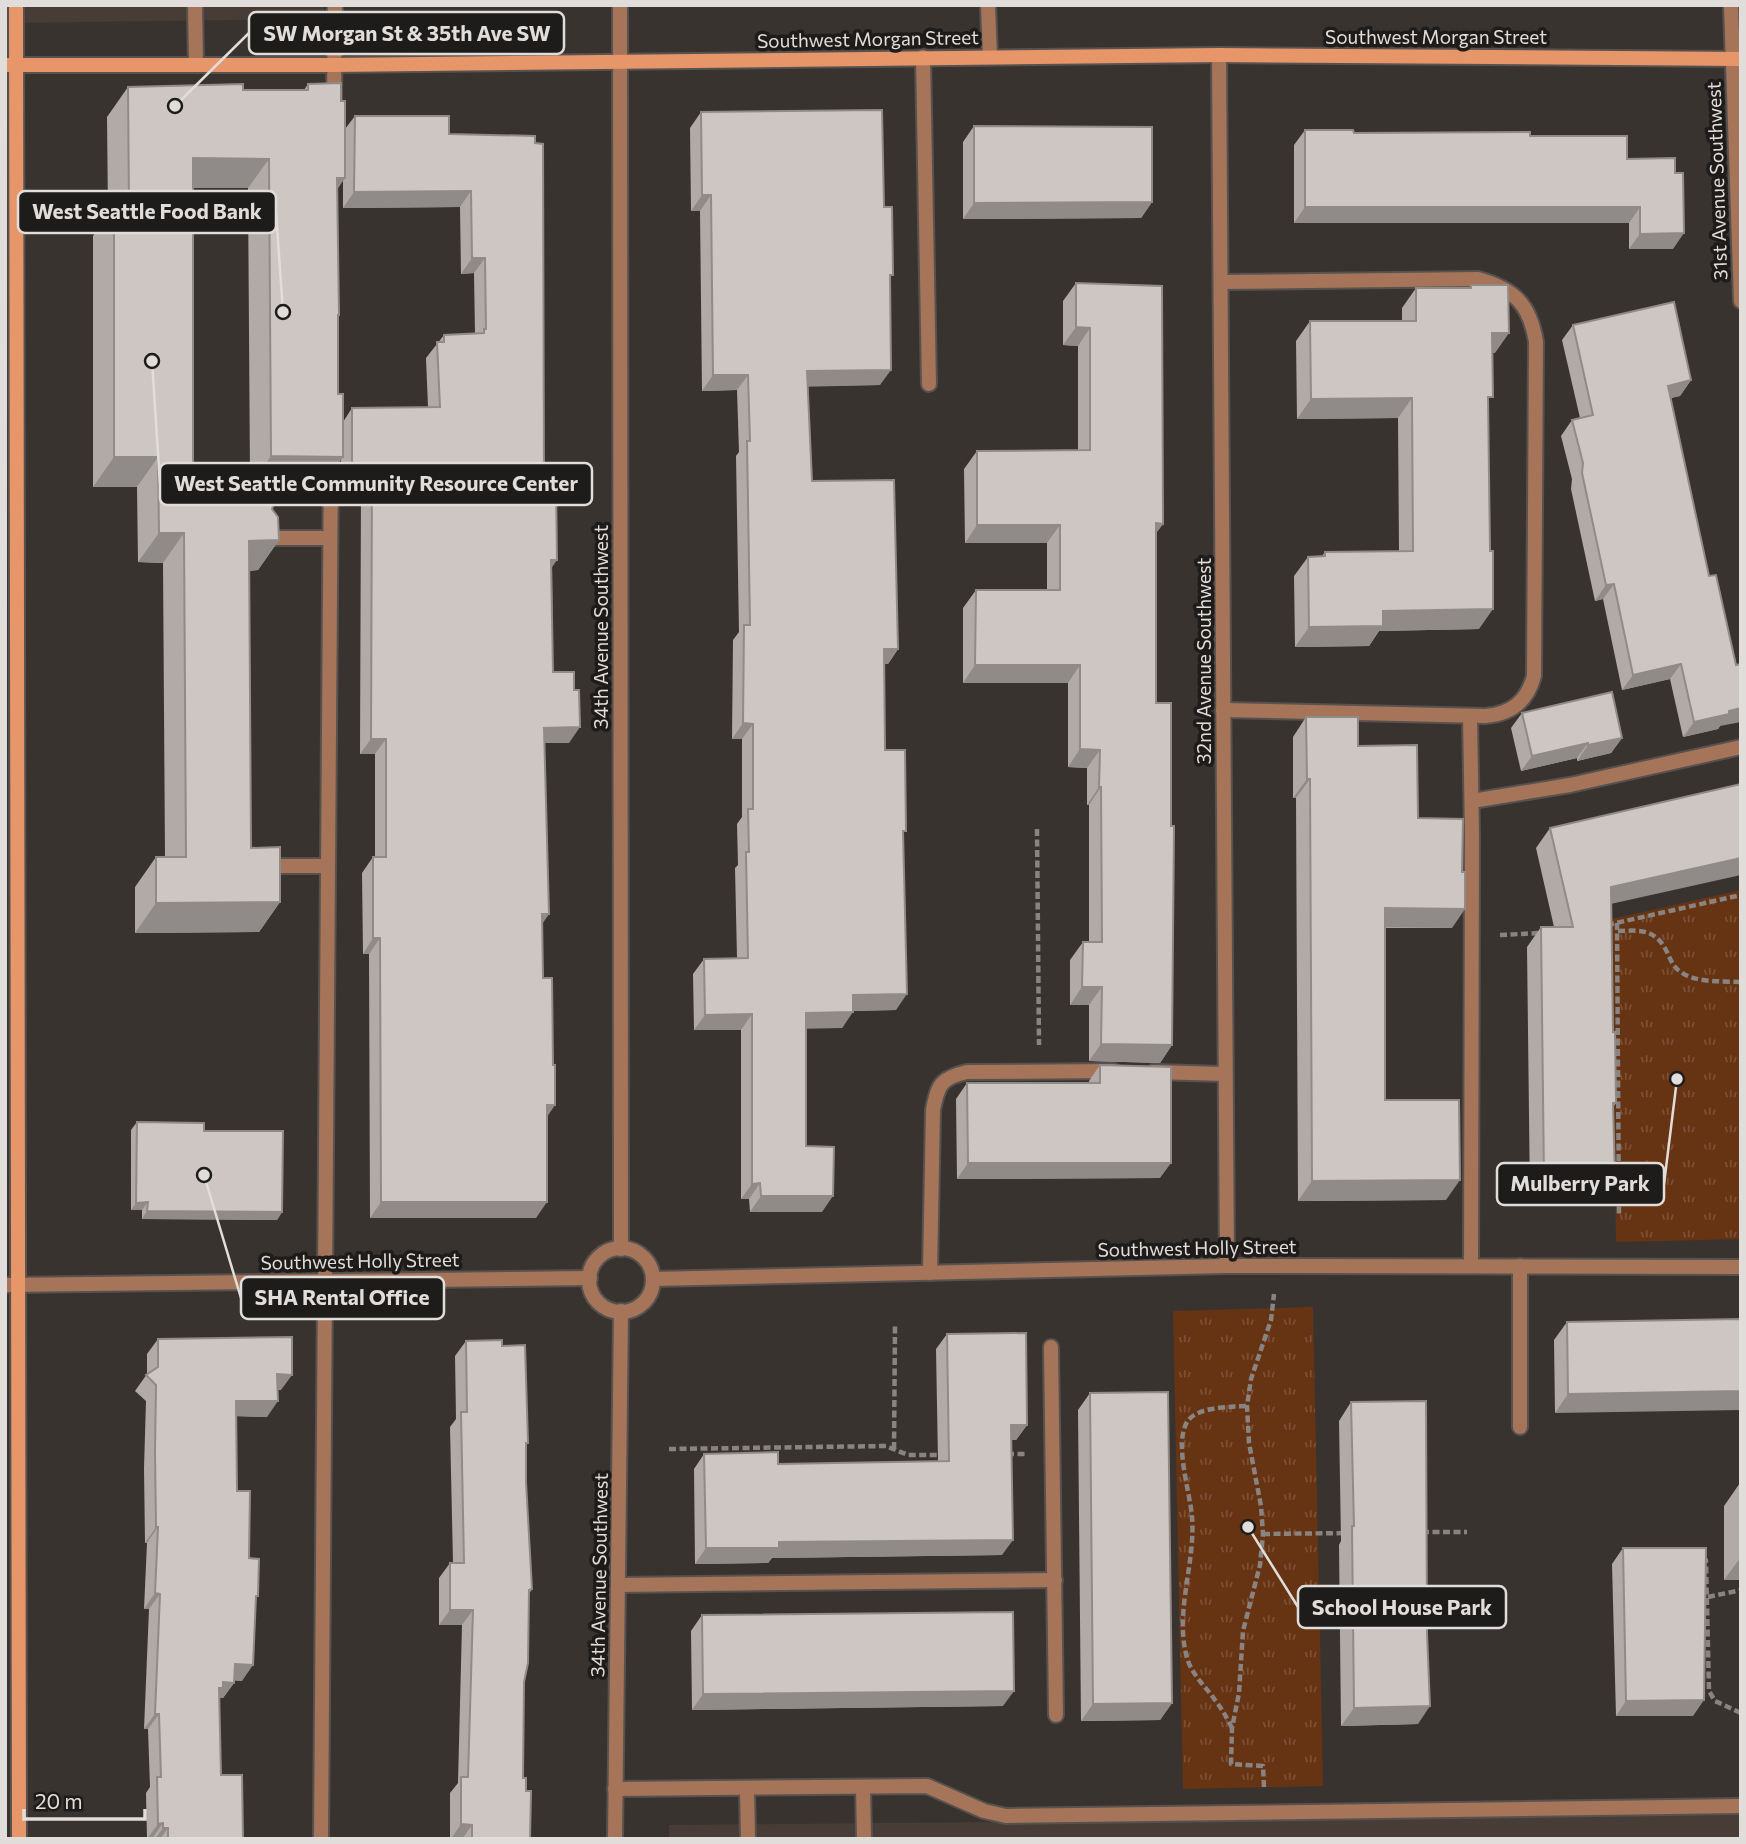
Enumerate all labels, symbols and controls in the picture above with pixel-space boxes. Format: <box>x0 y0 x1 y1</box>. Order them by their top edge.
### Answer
callout: SW Morgan St & 35th Ave SW <box>249 12 564 54</box>
text: SW Morgan St & 35th Ave SW <box>263 20 551 45</box>
street label: Southwest Morgan Street <box>757 25 979 52</box>
street label: Southwest Morgan Street <box>1325 25 1547 48</box>
street label: 31st Avenue Southwest <box>1702 81 1731 281</box>
callout: West Seattle Food Bank <box>18 191 276 233</box>
text: West Seattle Food Bank <box>32 198 262 223</box>
callout: West Seattle Community Resource Center <box>160 463 592 505</box>
text: West Seattle Community Resource Center <box>174 470 578 495</box>
street label: 34th Avenue Southwest <box>589 525 612 729</box>
street label: 32nd Avenue Southwest <box>1192 557 1215 764</box>
callout: Mulberry Park <box>1497 1163 1664 1205</box>
text: Mulberry Park <box>1510 1170 1650 1195</box>
street label: Southwest Holly Street <box>1097 1234 1297 1261</box>
street label: Southwest Holly Street <box>260 1247 460 1274</box>
callout: SHA Rental Office <box>241 1277 444 1319</box>
text: SHA Rental Office <box>255 1284 429 1309</box>
street label: 34th Avenue Southwest <box>585 1472 612 1677</box>
callout: School House Park <box>1298 1586 1506 1628</box>
text: School House Park <box>1312 1594 1492 1619</box>
scale bar <box>24 1778 145 1822</box>
text: 20 m <box>35 1788 83 1813</box>

